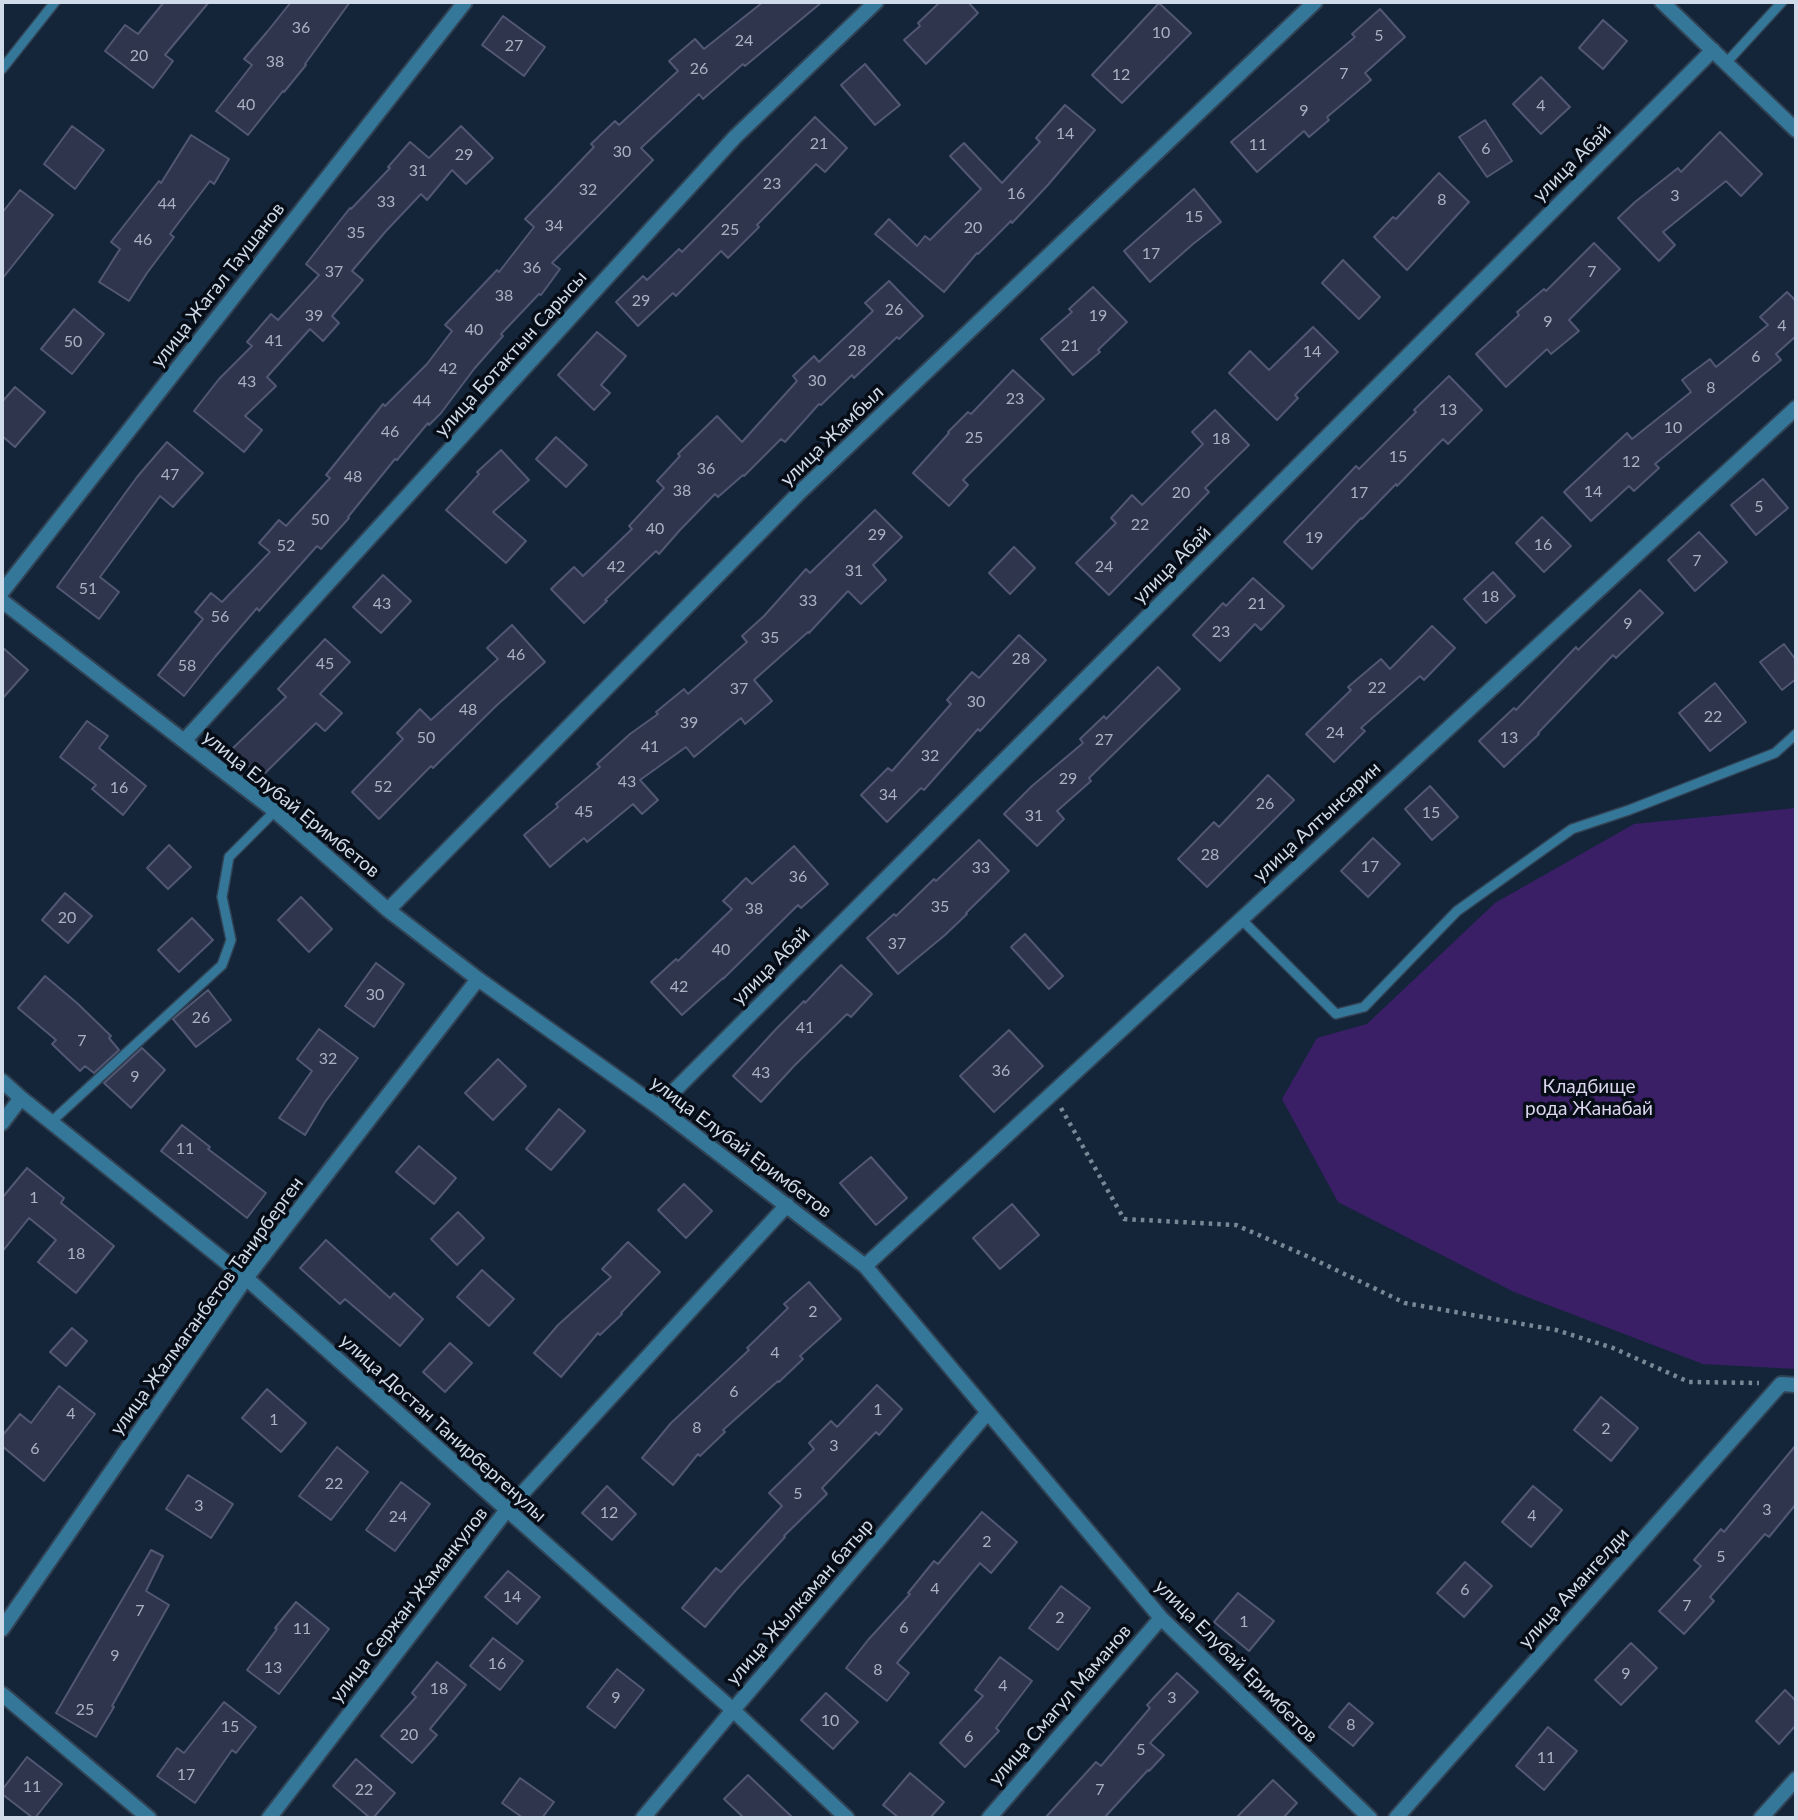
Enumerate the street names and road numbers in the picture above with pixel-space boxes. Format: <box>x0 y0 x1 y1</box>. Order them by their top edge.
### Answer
street label: улица Абай <box>1528 119 1616 207</box>
street label: улица Жагал Таушанов <box>147 198 289 372</box>
street label: улица Ботактын Сарысы <box>430 266 592 442</box>
street label: улица Жамбыл <box>775 381 889 491</box>
street label: улица Абай <box>1128 521 1216 609</box>
street label: улица Елубай Еримбетов <box>198 726 384 882</box>
street label: улица Алтынсарин <box>1249 757 1385 887</box>
street label: улица Абай <box>727 922 815 1010</box>
street label: улица Елубай Еримбетов <box>646 1071 836 1223</box>
street label: улица Жалмаганбетов Танирберген <box>106 1172 308 1440</box>
street label: улица Достан Танирбергенулы <box>335 1329 551 1527</box>
street label: улица Сержан Жаманкулов <box>325 1503 493 1707</box>
street label: улица Жылкаман батыр <box>721 1514 879 1690</box>
street label: улица Амангелди <box>1514 1523 1634 1653</box>
street label: улица Елубай Еримбетов <box>1150 1575 1322 1747</box>
street label: улица Смагул Маманов <box>984 1620 1136 1790</box>

